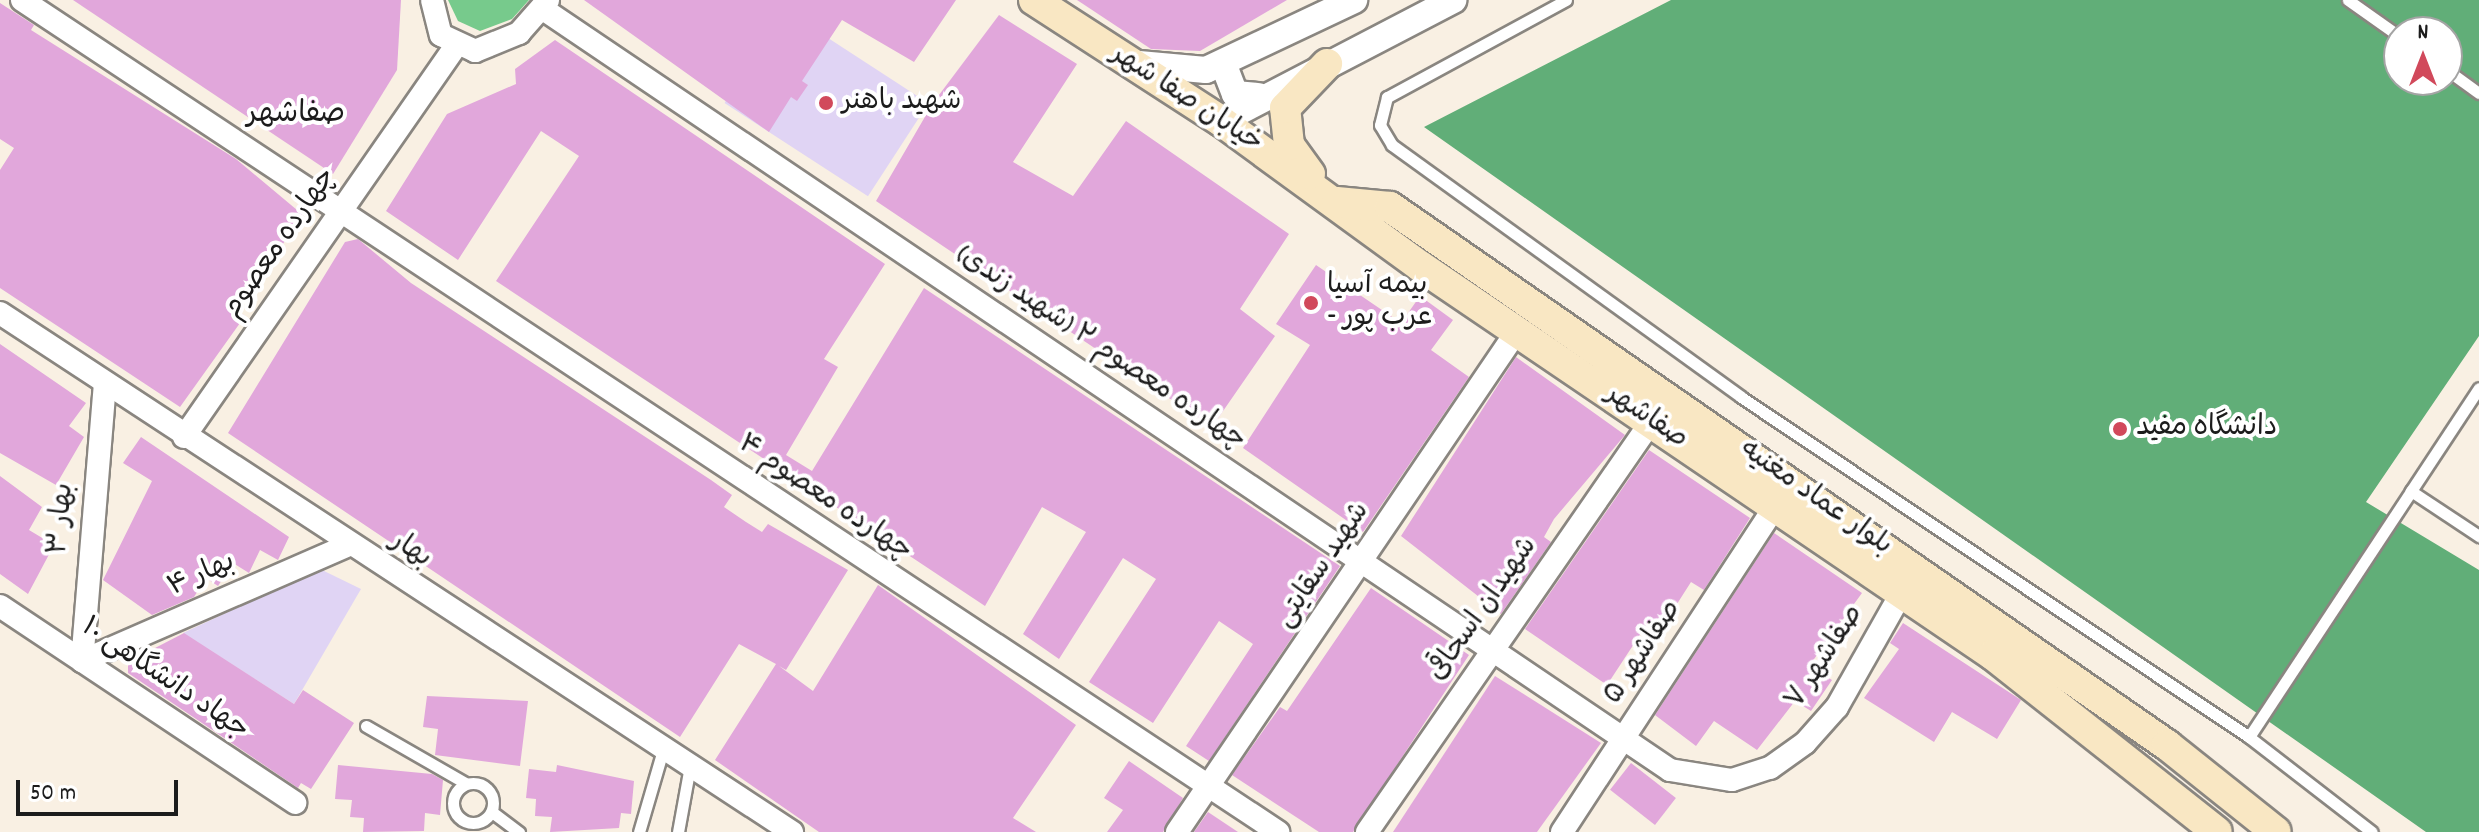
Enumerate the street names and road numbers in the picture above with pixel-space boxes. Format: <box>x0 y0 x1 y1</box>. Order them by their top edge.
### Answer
street label: خیابان صفا شهر <box>1104 39 1268 161</box>
street label: چهارده معصوم <box>217 162 345 326</box>
street label: چهارده معصوم ۲ (شهید زندی) <box>949 239 1251 459</box>
street label: صفاشهر <box>1599 378 1693 458</box>
street label: چهارده معصوم ۴ <box>730 428 918 570</box>
street label: بلوار عماد مغنیه <box>1732 434 1898 564</box>
street label: بهار ۳ <box>43 482 83 556</box>
street label: شهید سقایتی <box>1270 497 1378 635</box>
street label: بهار <box>383 525 437 577</box>
street label: شهیدان اسحاقی <box>1422 532 1546 688</box>
street label: بهار ۴ <box>163 546 241 606</box>
street label: صفاشهر ۵ <box>1598 595 1690 711</box>
street label: صفاشهر ۷ <box>1780 599 1872 717</box>
street label: جهاد دانشگاهی ۱۰ <box>74 612 254 748</box>

